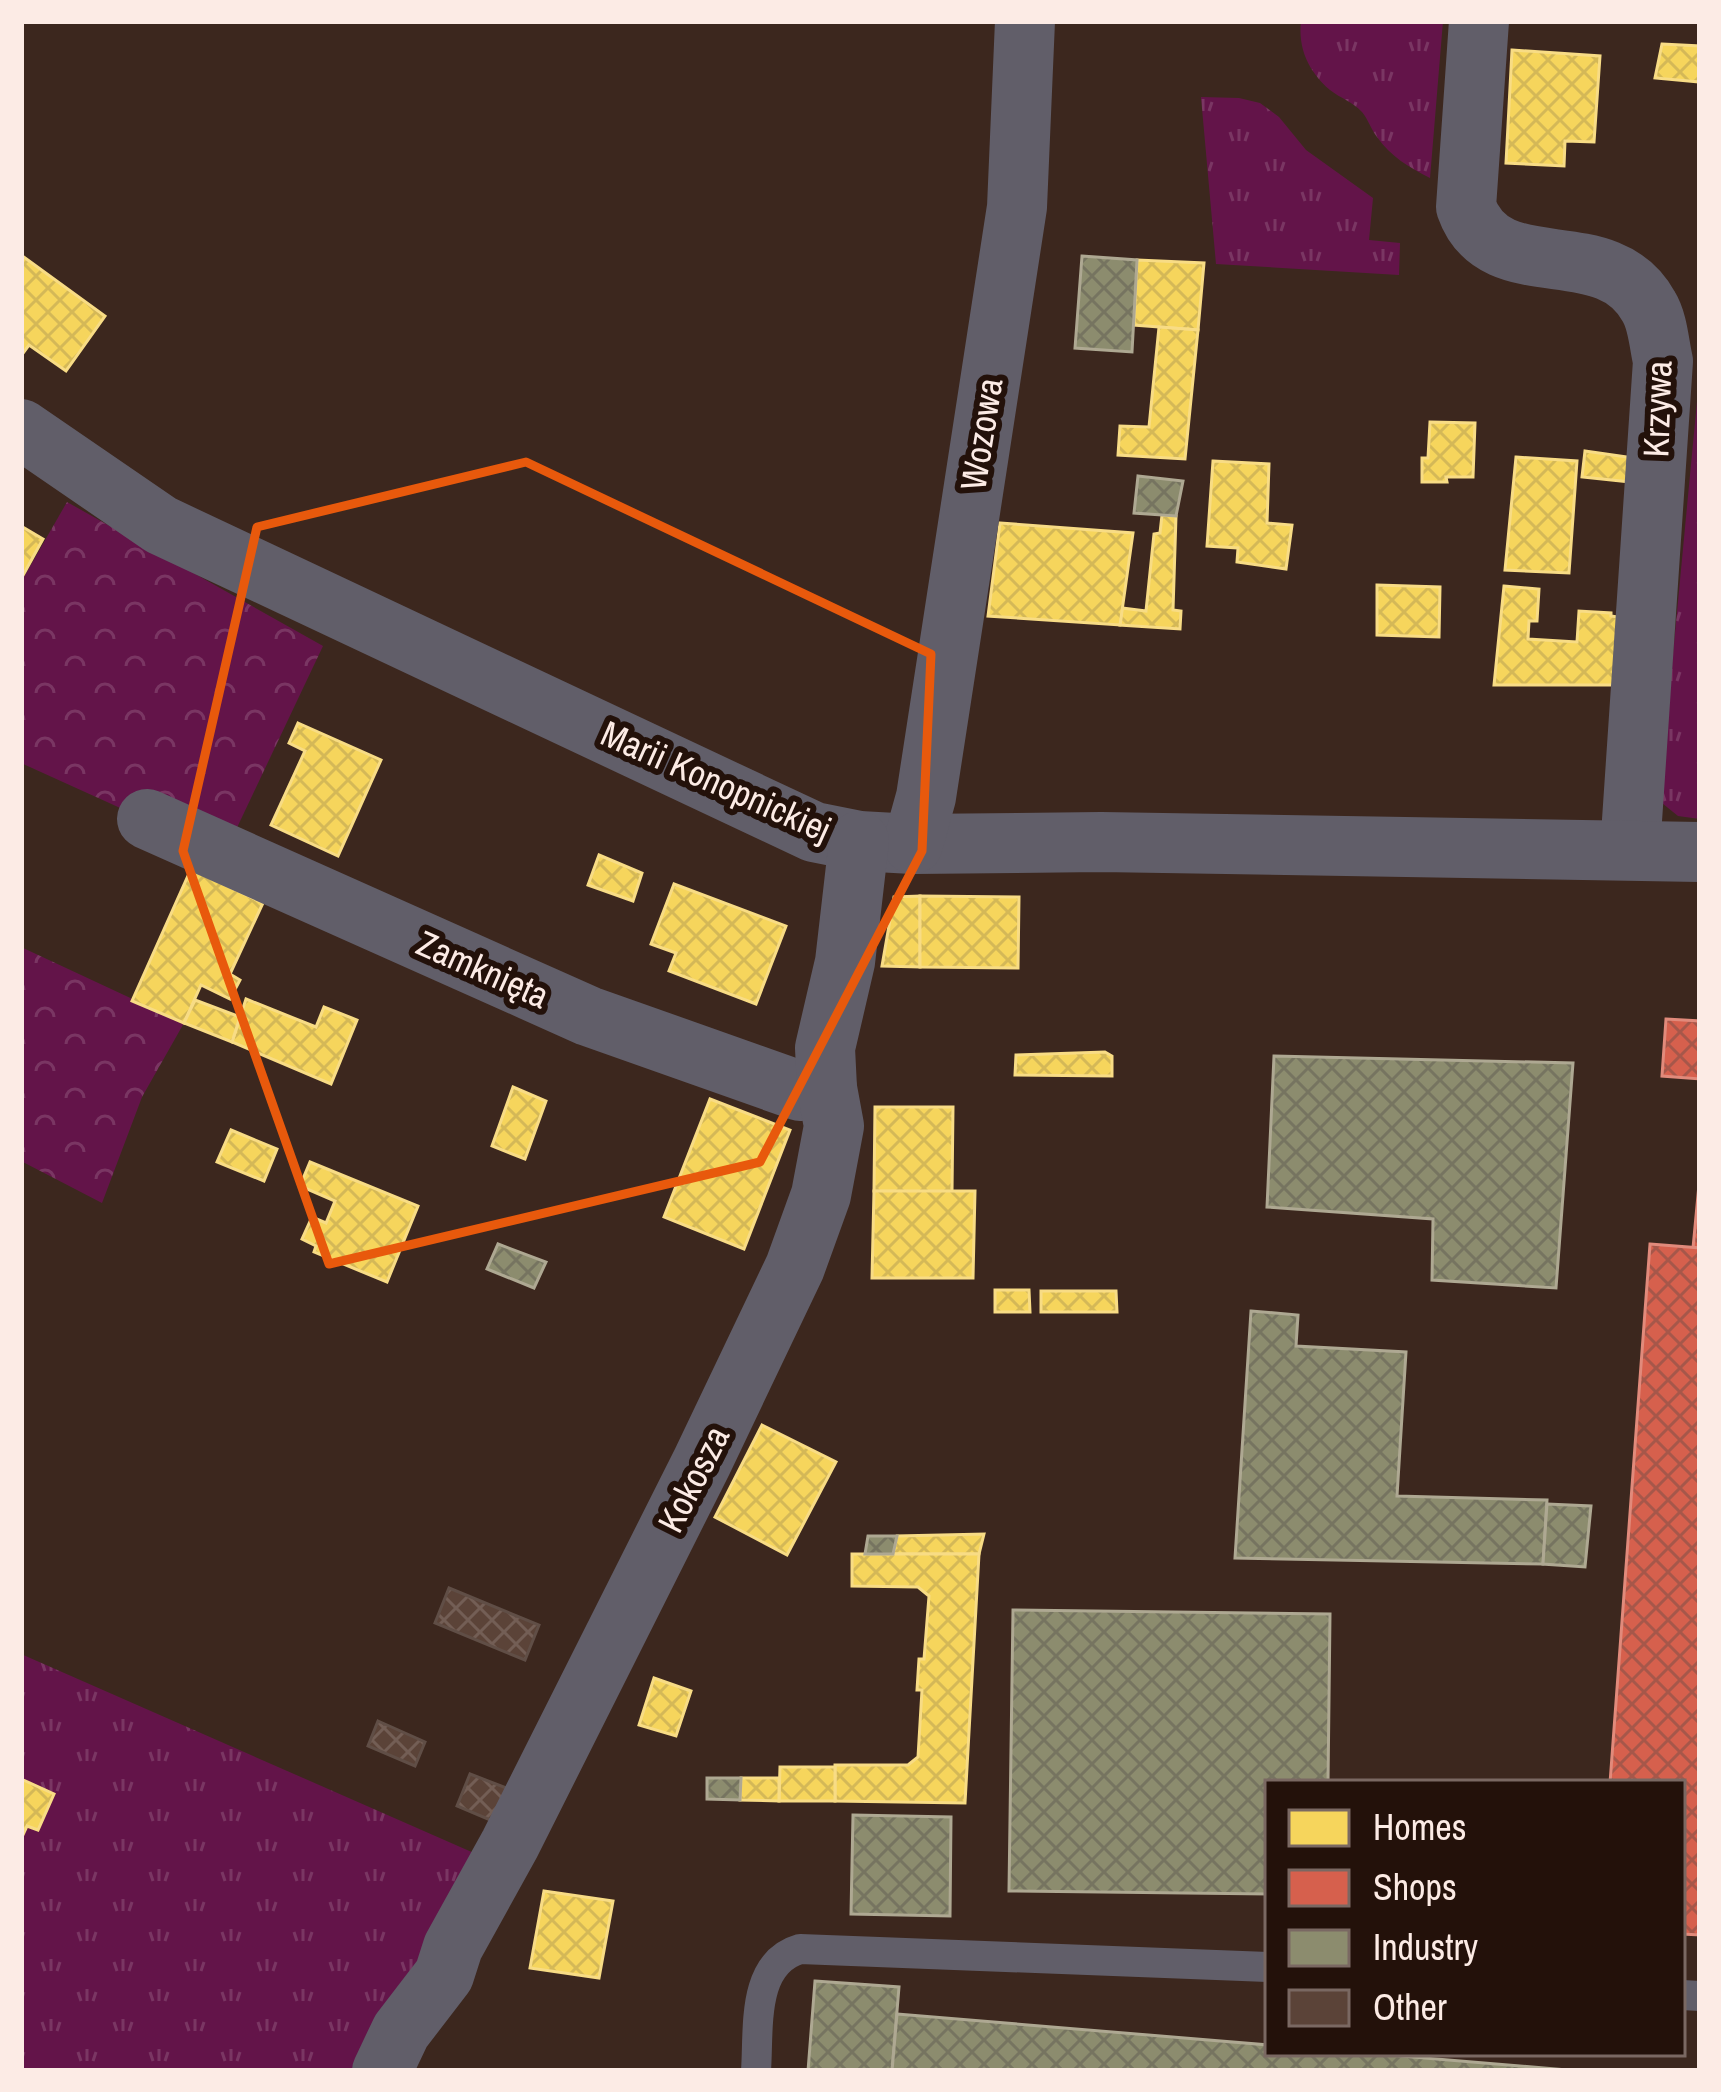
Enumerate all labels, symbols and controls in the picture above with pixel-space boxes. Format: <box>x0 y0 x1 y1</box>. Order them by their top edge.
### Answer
street label: Krzywa <box>1631 360 1683 458</box>
street label: Wozowa <box>948 375 1014 493</box>
street label: Marii Konopnickiej <box>594 709 838 853</box>
street label: Zamknięta <box>410 919 556 1019</box>
street label: Kokosza <box>646 1418 740 1540</box>
legend <box>1265 1780 1685 2056</box>
text: Homes <box>1373 1803 1467 1851</box>
text: Shops <box>1373 1863 1457 1911</box>
text: Industry <box>1373 1923 1478 1971</box>
text: Other <box>1373 1983 1447 2031</box>

